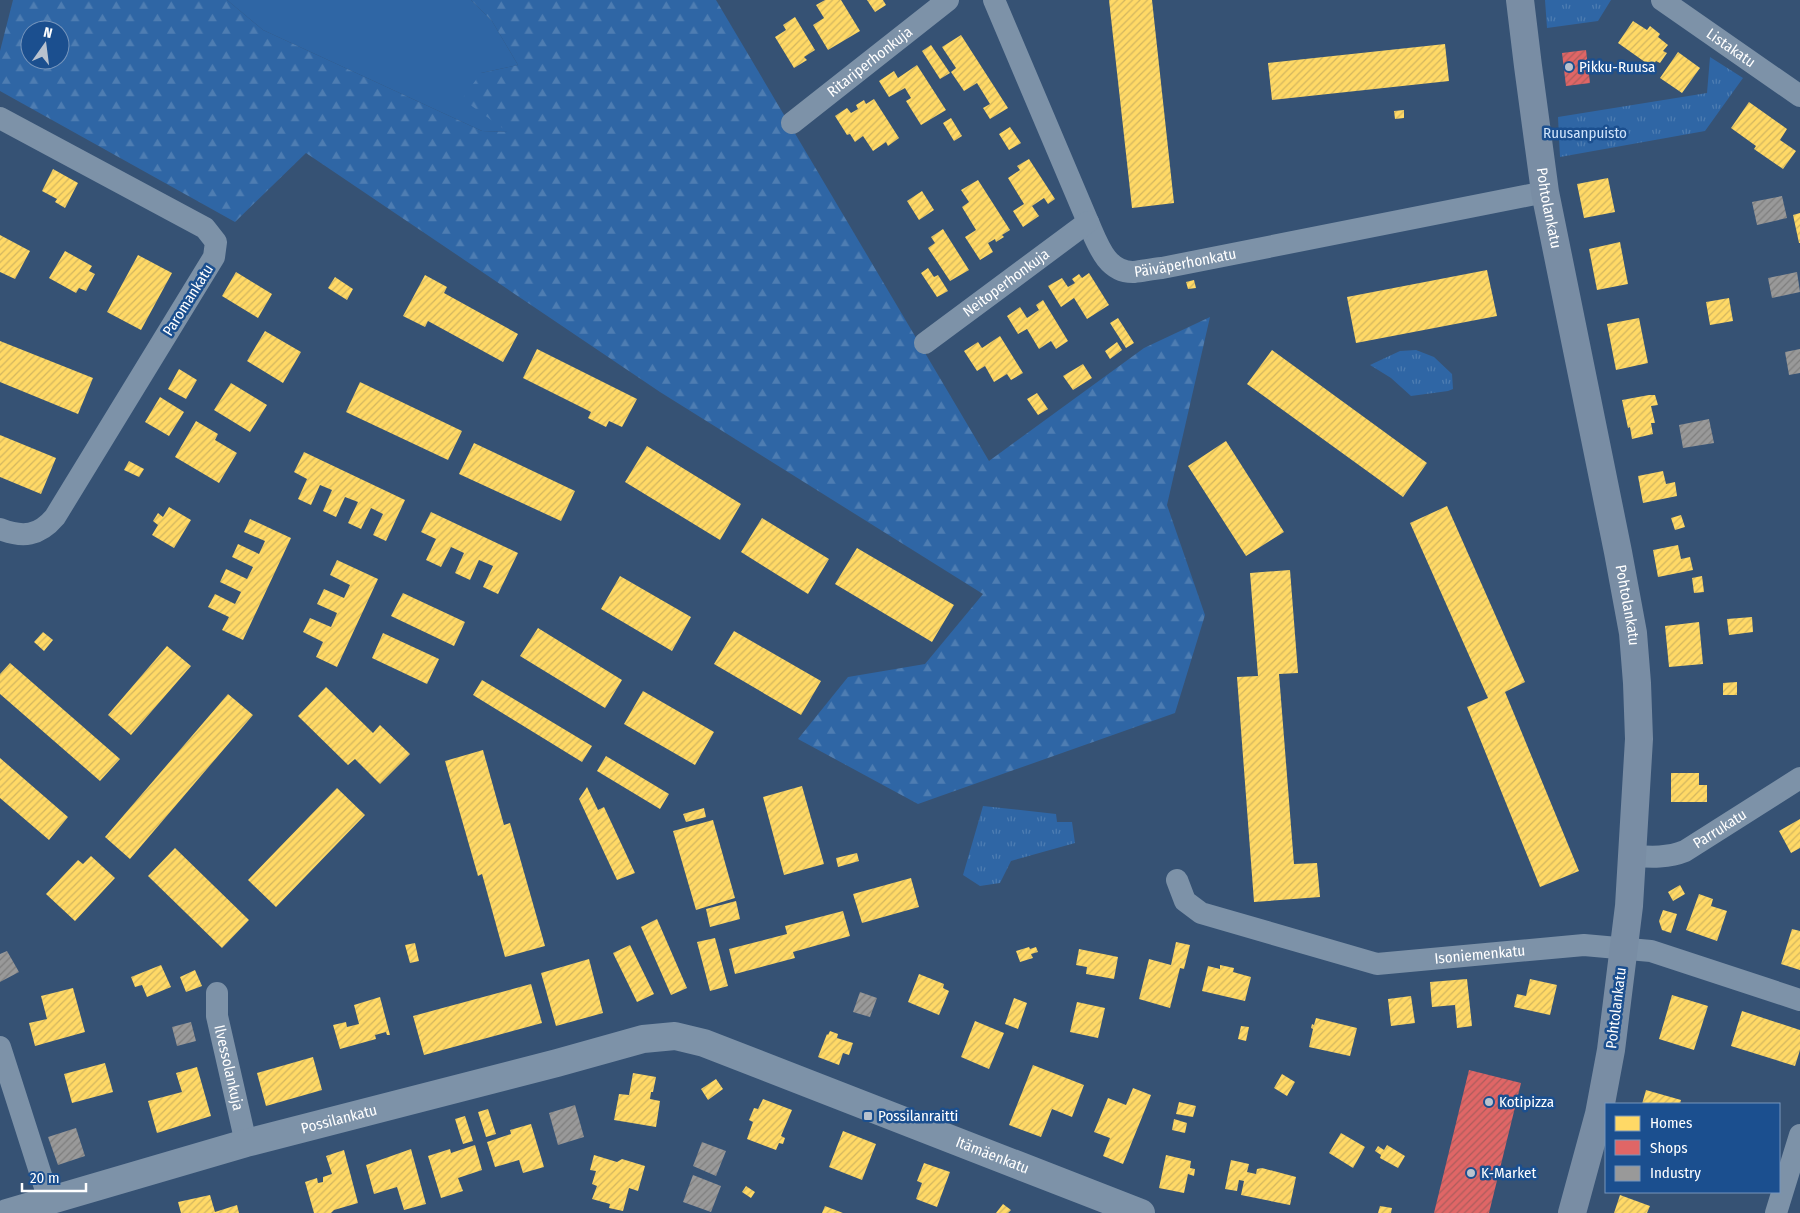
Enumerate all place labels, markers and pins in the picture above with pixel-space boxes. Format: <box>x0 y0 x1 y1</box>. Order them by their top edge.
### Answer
place label: Pikku-Ruusa <box>1579 58 1655 76</box>
marker: Pikku-Ruusa <box>1563 61 1575 73</box>
place label: Kotipizza <box>1499 1093 1554 1111</box>
marker: Kotipizza <box>1483 1096 1495 1108</box>
place label: Possilanraitti <box>878 1107 958 1125</box>
marker: Possilanraitti <box>862 1110 874 1122</box>
place label: K-Market <box>1481 1164 1536 1182</box>
marker: K-Market <box>1465 1167 1477 1179</box>

